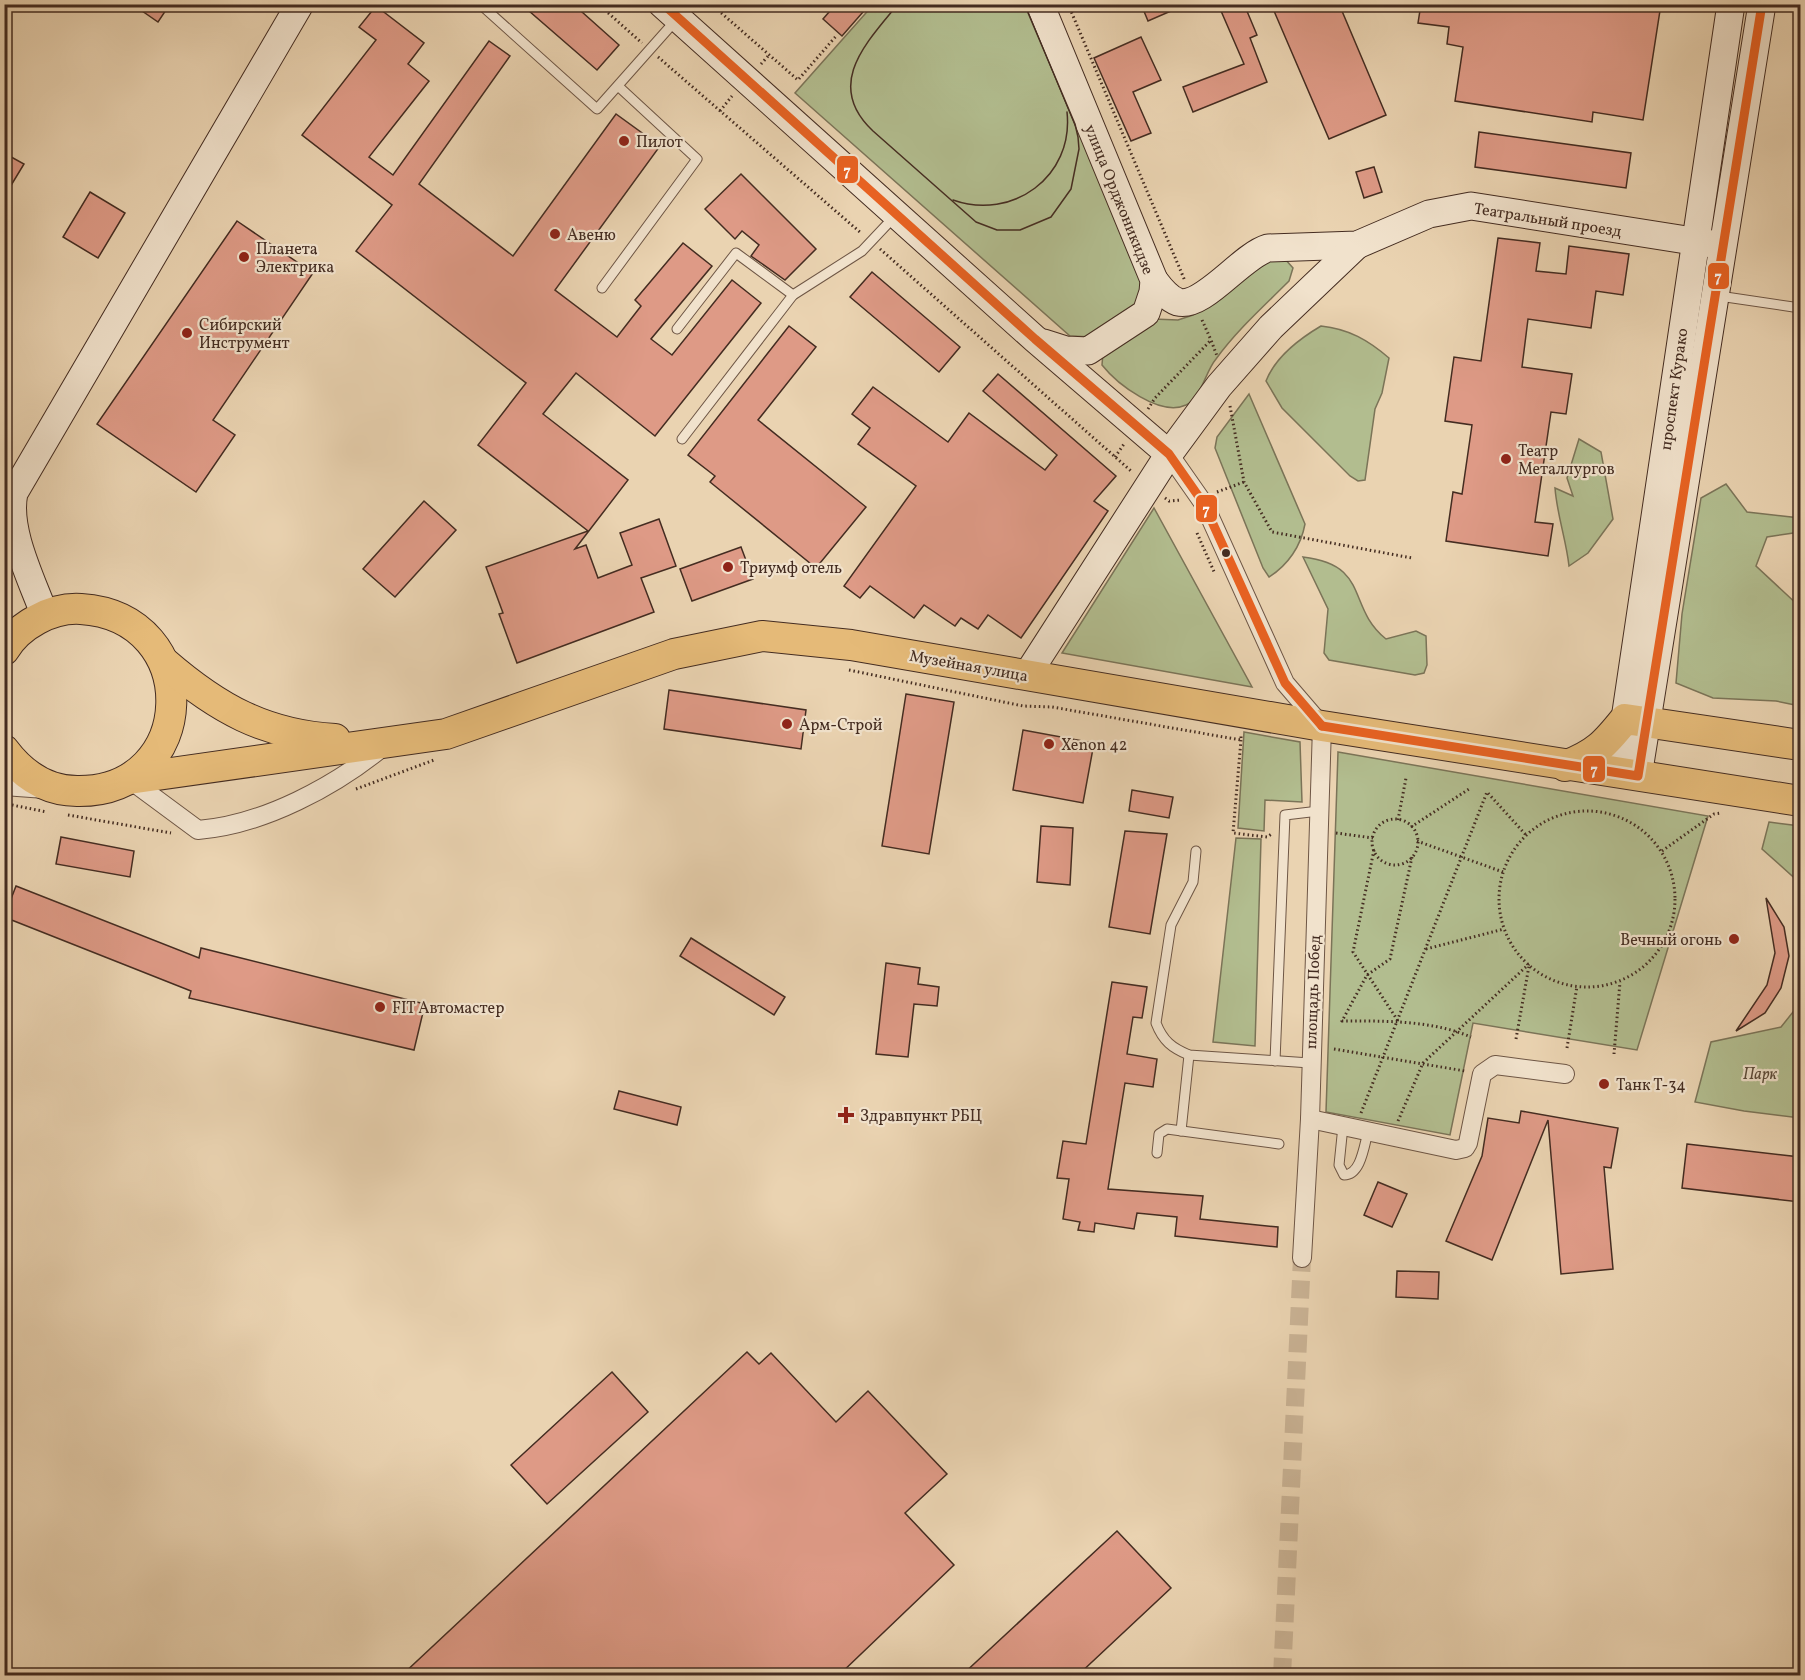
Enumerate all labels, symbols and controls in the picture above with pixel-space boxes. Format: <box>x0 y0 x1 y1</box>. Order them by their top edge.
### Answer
street label: улица Орджоникидзе <box>1078 121 1158 278</box>
place label: Пилот <box>636 132 683 154</box>
marker: Пилот <box>617 134 631 148</box>
line badge: 7 <box>836 155 859 184</box>
text: 7 <box>843 161 851 183</box>
street label: Театральный проезд <box>1472 198 1623 244</box>
place label: Авеню <box>567 225 616 247</box>
marker: Авеню <box>548 227 562 241</box>
place label: Планета Электрика <box>256 239 334 279</box>
marker: Планета Электрика <box>237 250 251 264</box>
line badge: 7 <box>1707 262 1730 290</box>
text: 7 <box>1714 267 1722 289</box>
place label: Сибирский Инструмент <box>199 315 290 355</box>
marker: Сибирский Инструмент <box>180 326 194 340</box>
street label: проспект Курако <box>1656 327 1694 452</box>
place label: Театр Металлургов <box>1518 441 1615 481</box>
marker: Театр Металлургов <box>1499 452 1513 466</box>
line badge: 7 <box>1195 494 1218 523</box>
text: 7 <box>1202 500 1210 522</box>
unlabelled marker <box>1220 547 1232 559</box>
place label: Триумф отель <box>740 558 842 580</box>
marker: Триумф отель <box>721 560 735 574</box>
street label: Музейная улица <box>907 646 1030 688</box>
place label: Арм-Строй <box>799 715 883 737</box>
marker: Арм-Строй <box>780 717 794 731</box>
place label: Xenon 42 <box>1061 735 1127 757</box>
marker: Xenon 42 <box>1042 737 1056 751</box>
line badge: 7 <box>1582 755 1606 783</box>
text: 7 <box>1590 760 1598 782</box>
place label: Вечный огонь <box>1620 930 1722 952</box>
marker: Вечный огонь <box>1727 932 1741 946</box>
street label: площадь Побед <box>1301 935 1327 1050</box>
place label: FIT Автомастер <box>392 998 504 1020</box>
marker: FIT Автомастер <box>373 1000 387 1014</box>
park label: Парк <box>1743 1064 1777 1086</box>
place label: Танк Т-34 <box>1616 1075 1686 1097</box>
marker: Танк Т-34 <box>1597 1077 1611 1091</box>
marker: Здравпункт РБЦ <box>837 1106 855 1124</box>
place label: Здравпункт РБЦ <box>860 1106 983 1128</box>

